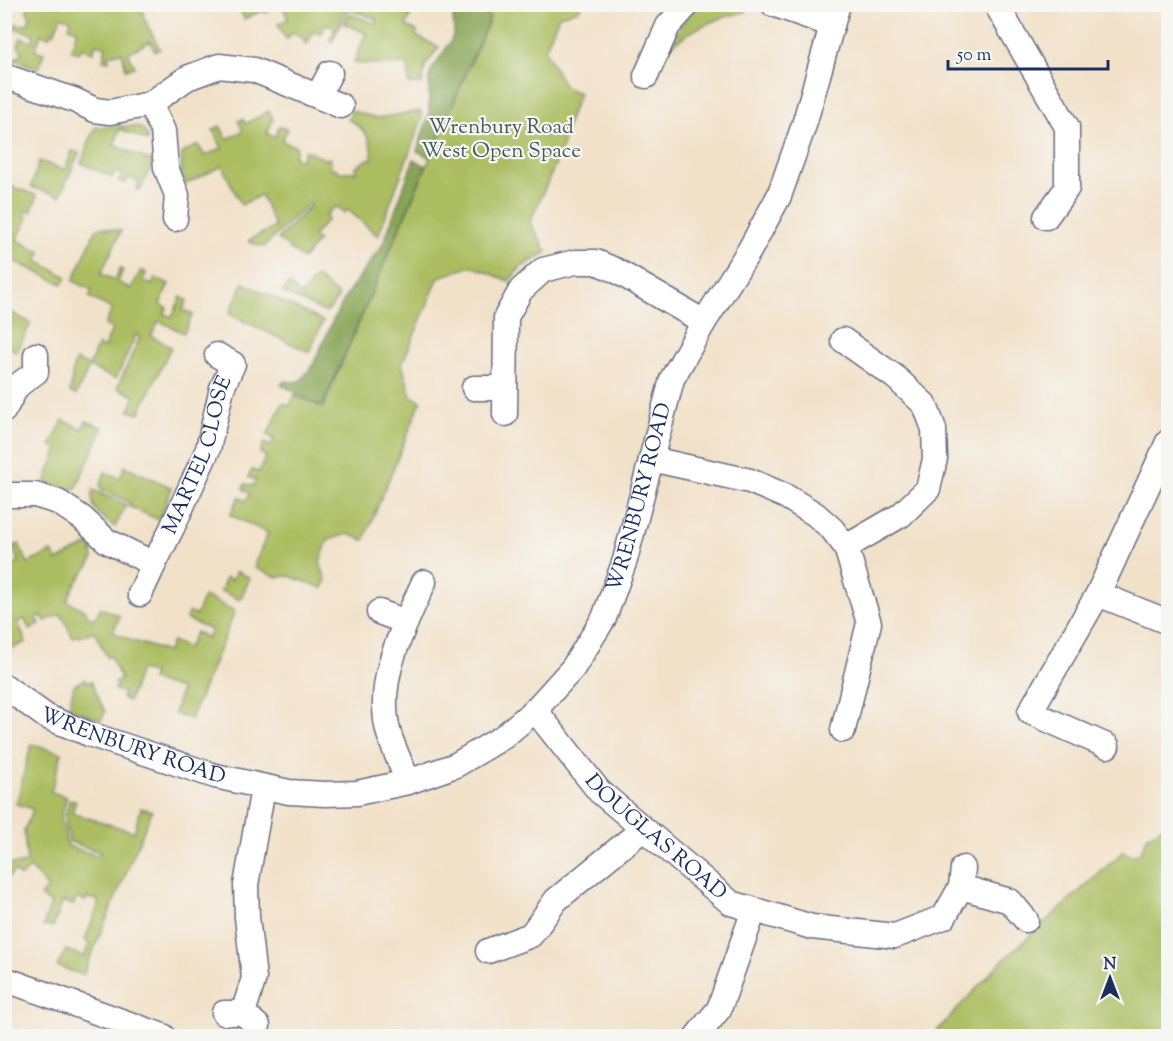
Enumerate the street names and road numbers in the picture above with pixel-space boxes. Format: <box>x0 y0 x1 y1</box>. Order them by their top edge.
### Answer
street label: MARTEL CLOSE <box>156 371 241 540</box>
street label: WRENBURY ROAD <box>600 400 680 596</box>
street label: WRENBURY ROAD <box>35 701 228 793</box>
street label: DOUGLAS ROAD <box>576 768 733 908</box>

